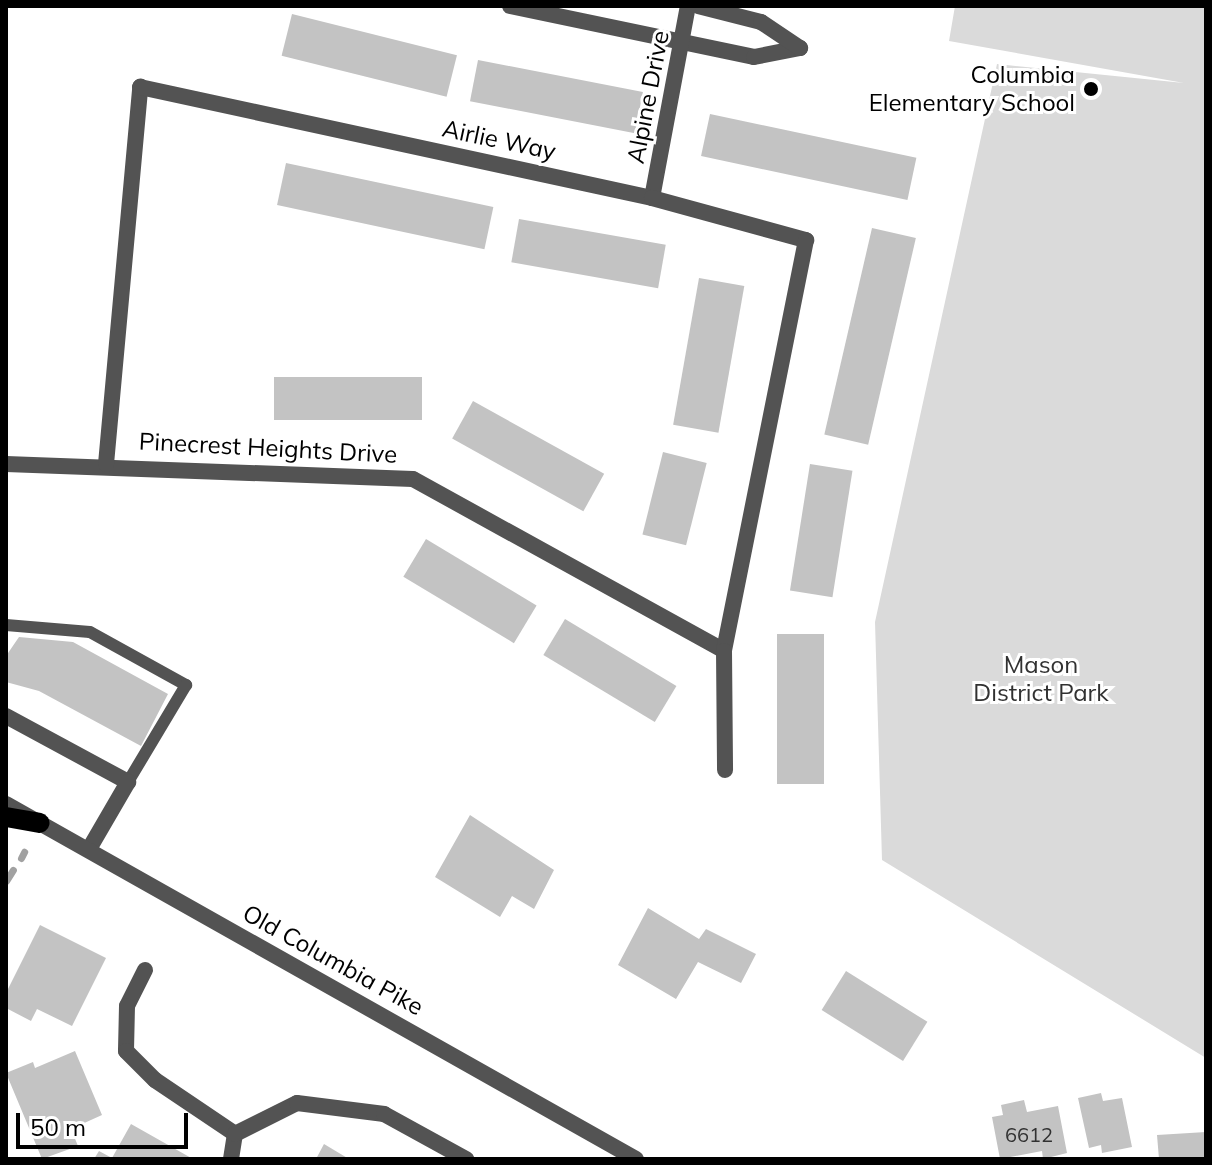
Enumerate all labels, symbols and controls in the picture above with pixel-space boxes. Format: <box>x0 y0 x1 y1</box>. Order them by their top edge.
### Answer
street label: Alpine Drive <box>621 28 675 166</box>
place label: Columbia Elementary School <box>869 61 1075 117</box>
marker: Columbia Elementary School <box>1082 80 1100 98</box>
street label: Airlie Way <box>440 114 558 166</box>
street label: Pinecrest Heights Drive <box>138 427 398 469</box>
park label: Mason District Park <box>973 651 1109 707</box>
street label: Old Columbia Pike <box>238 898 428 1022</box>
scale bar <box>20 1097 192 1147</box>
text: 50 m <box>30 1112 86 1142</box>
house number: 6612 <box>1005 1122 1053 1146</box>

